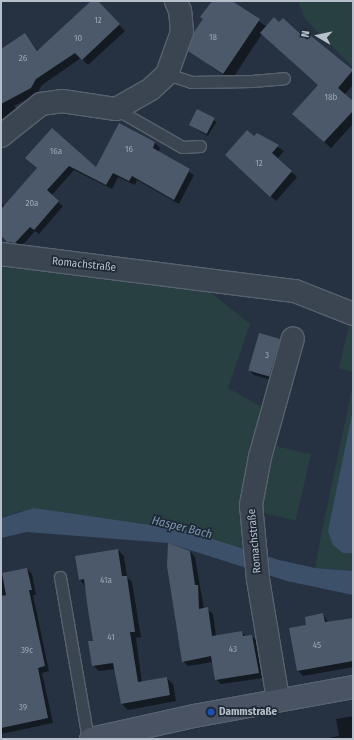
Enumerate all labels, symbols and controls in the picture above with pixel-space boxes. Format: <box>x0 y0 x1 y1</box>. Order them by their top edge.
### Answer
house number: 12 <box>94 15 102 25</box>
north arrow <box>298 16 338 56</box>
text: N <box>299 30 313 38</box>
house number: 18 <box>209 32 217 42</box>
house number: 10 <box>74 33 82 43</box>
house number: 26 <box>19 53 27 63</box>
house number: 18b <box>325 92 337 102</box>
house number: 16 <box>125 144 133 154</box>
house number: 16a <box>50 146 62 156</box>
house number: 12 <box>255 158 263 168</box>
house number: 20a <box>25 198 39 208</box>
street label: Romachstraße <box>51 255 117 275</box>
house number: 3 <box>265 350 269 360</box>
street label: Romachstraße <box>246 508 264 574</box>
water label: Hasper Bach <box>150 514 214 542</box>
house number: 41a <box>100 575 112 585</box>
house number: 41 <box>107 632 115 642</box>
house number: 45 <box>313 640 321 650</box>
house number: 43 <box>229 644 237 654</box>
house number: 39c <box>21 645 33 655</box>
house number: 39 <box>19 702 27 712</box>
place label: Dammstraße <box>219 705 277 719</box>
marker: Dammstraße <box>206 707 216 717</box>

